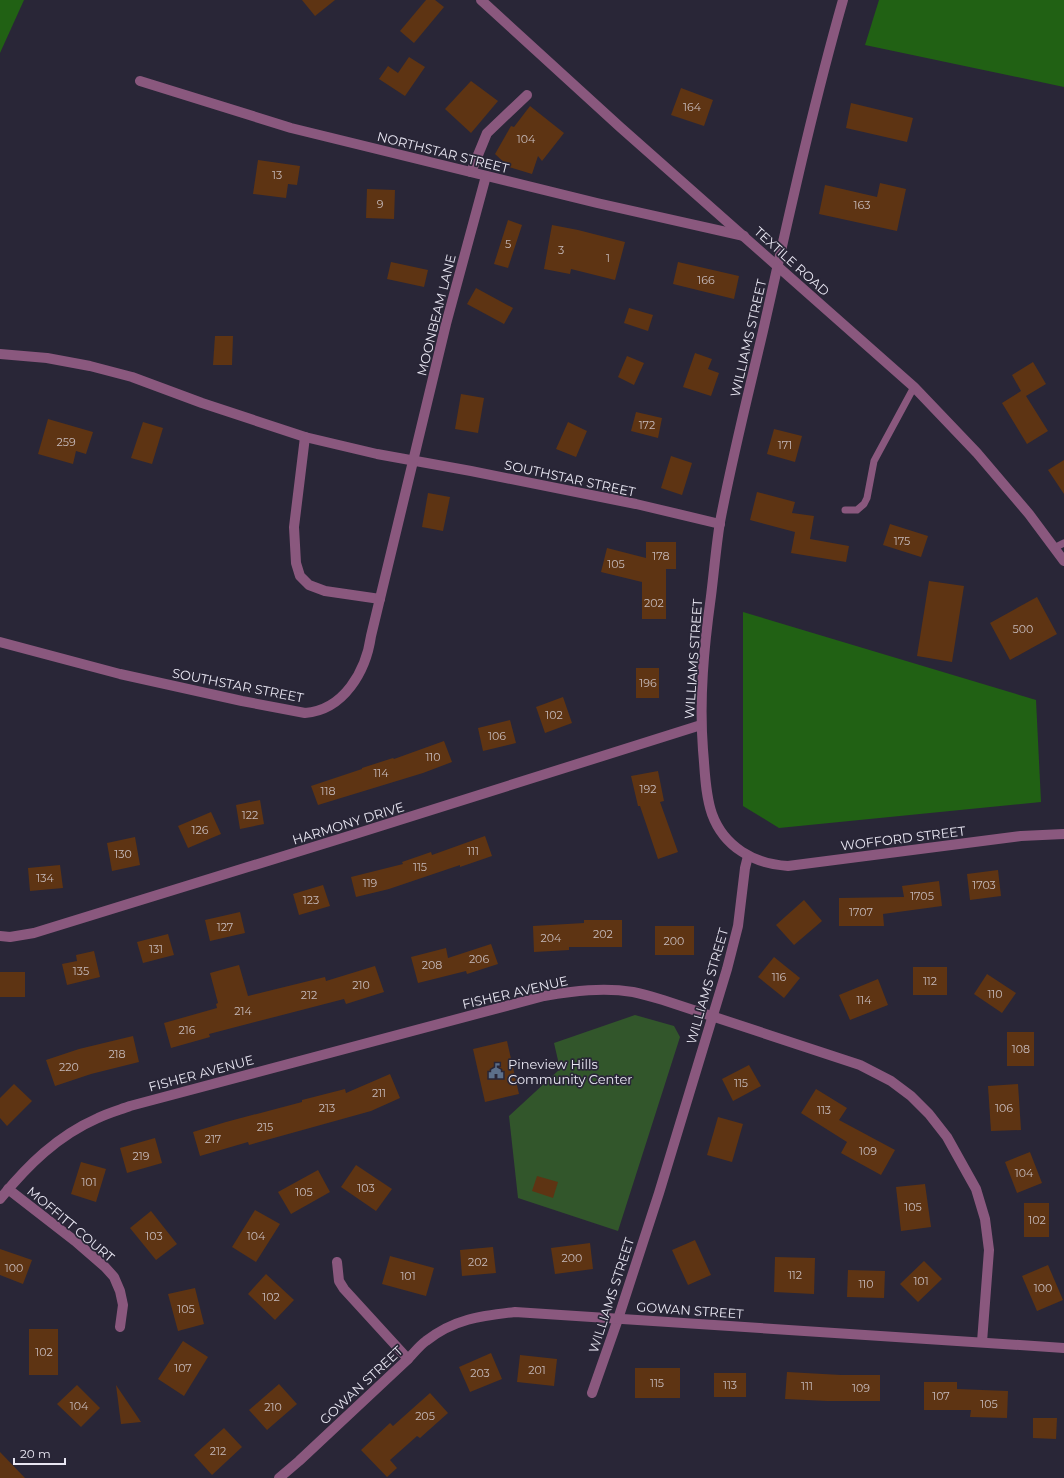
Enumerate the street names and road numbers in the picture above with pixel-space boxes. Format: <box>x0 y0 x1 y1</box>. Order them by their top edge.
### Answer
street label: NORTHSTAR STREET <box>375 128 511 176</box>
street label: TEXTILE ROAD <box>751 223 833 299</box>
street label: MOONBEAM LANE <box>413 253 459 377</box>
street label: WILLIAMS STREET <box>727 277 769 398</box>
street label: SOUTHSTAR STREET <box>503 456 638 500</box>
street label: WILLIAMS STREET <box>681 598 705 719</box>
street label: SOUTHSTAR STREET <box>171 664 306 706</box>
street label: HARMONY DRIVE <box>290 798 406 848</box>
street label: WOFFORD STREET <box>840 822 967 854</box>
street label: WILLIAMS STREET <box>683 926 731 1046</box>
street label: FISHER AVENUE <box>460 972 570 1012</box>
street label: FISHER AVENUE <box>147 1051 255 1095</box>
street label: MOFFITT COURT <box>24 1183 118 1265</box>
street label: WILLIAMS STREET <box>585 1235 637 1355</box>
street label: GOWAN STREET <box>636 1298 745 1322</box>
street label: GOWAN STREET <box>316 1342 406 1428</box>

